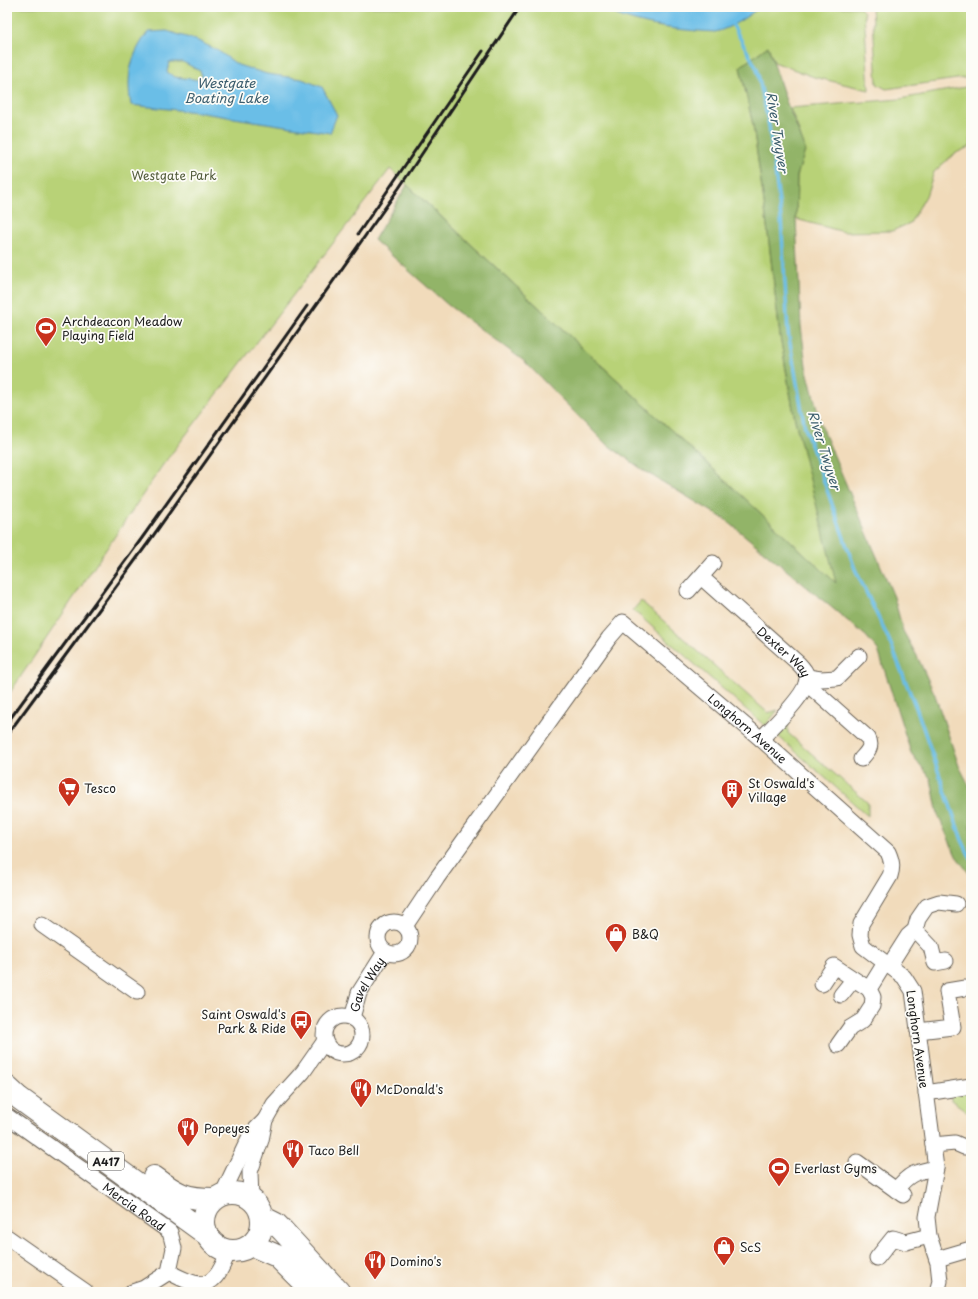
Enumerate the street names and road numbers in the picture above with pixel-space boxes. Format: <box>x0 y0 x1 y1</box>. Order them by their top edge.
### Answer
street label: Dexter Way <box>753 622 816 680</box>
street label: Longhorn Avenue <box>704 689 792 768</box>
street label: Gavel Way <box>345 953 389 1014</box>
street label: Longhorn Avenue <box>902 989 934 1090</box>
road number: A417 <box>88 1152 124 1170</box>
street label: Mercia Road <box>99 1178 169 1235</box>

